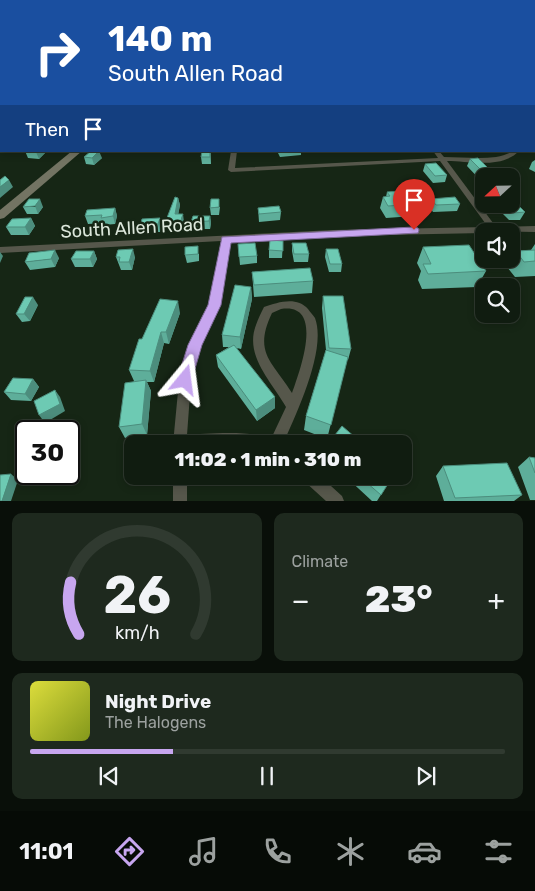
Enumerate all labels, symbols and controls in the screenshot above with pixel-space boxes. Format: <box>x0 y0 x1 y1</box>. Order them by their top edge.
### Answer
text: 140 m <box>108 18 213 60</box>
icon: right <box>25 20 90 85</box>
text: South Allen Road <box>108 60 283 87</box>
icon: arrive <box>79 115 107 143</box>
text: Then <box>25 118 69 141</box>
north arrow <box>475 168 520 212</box>
map controls <box>475 168 520 323</box>
pin <box>393 179 435 230</box>
icon: arrive <box>400 186 428 214</box>
street label: South Allen Road <box>60 213 204 243</box>
button: sound <box>475 223 520 268</box>
button: search <box>475 278 520 323</box>
position arrow <box>158 353 210 405</box>
speed limit sign: 30 <box>15 420 80 485</box>
text: 11:02 · 1 min · 310 m <box>175 448 361 471</box>
text: Climate <box>292 552 348 571</box>
text: 26 <box>103 564 171 626</box>
text: 23° <box>365 576 432 622</box>
text: − <box>292 584 310 617</box>
text: + <box>488 584 505 617</box>
text: km/h <box>114 622 159 643</box>
text: Night Drive <box>105 690 211 713</box>
text: The Halogens <box>105 713 206 732</box>
icon: previous <box>95 762 123 790</box>
icon: pause <box>253 762 281 790</box>
icon: next <box>412 762 440 790</box>
icon: directions <box>112 834 147 869</box>
icon: music <box>186 834 221 869</box>
icon: phone <box>260 834 295 869</box>
icon: climate <box>333 834 368 869</box>
icon: car <box>407 834 442 869</box>
icon: filters <box>481 834 516 869</box>
text: 11:01 <box>19 838 74 865</box>

